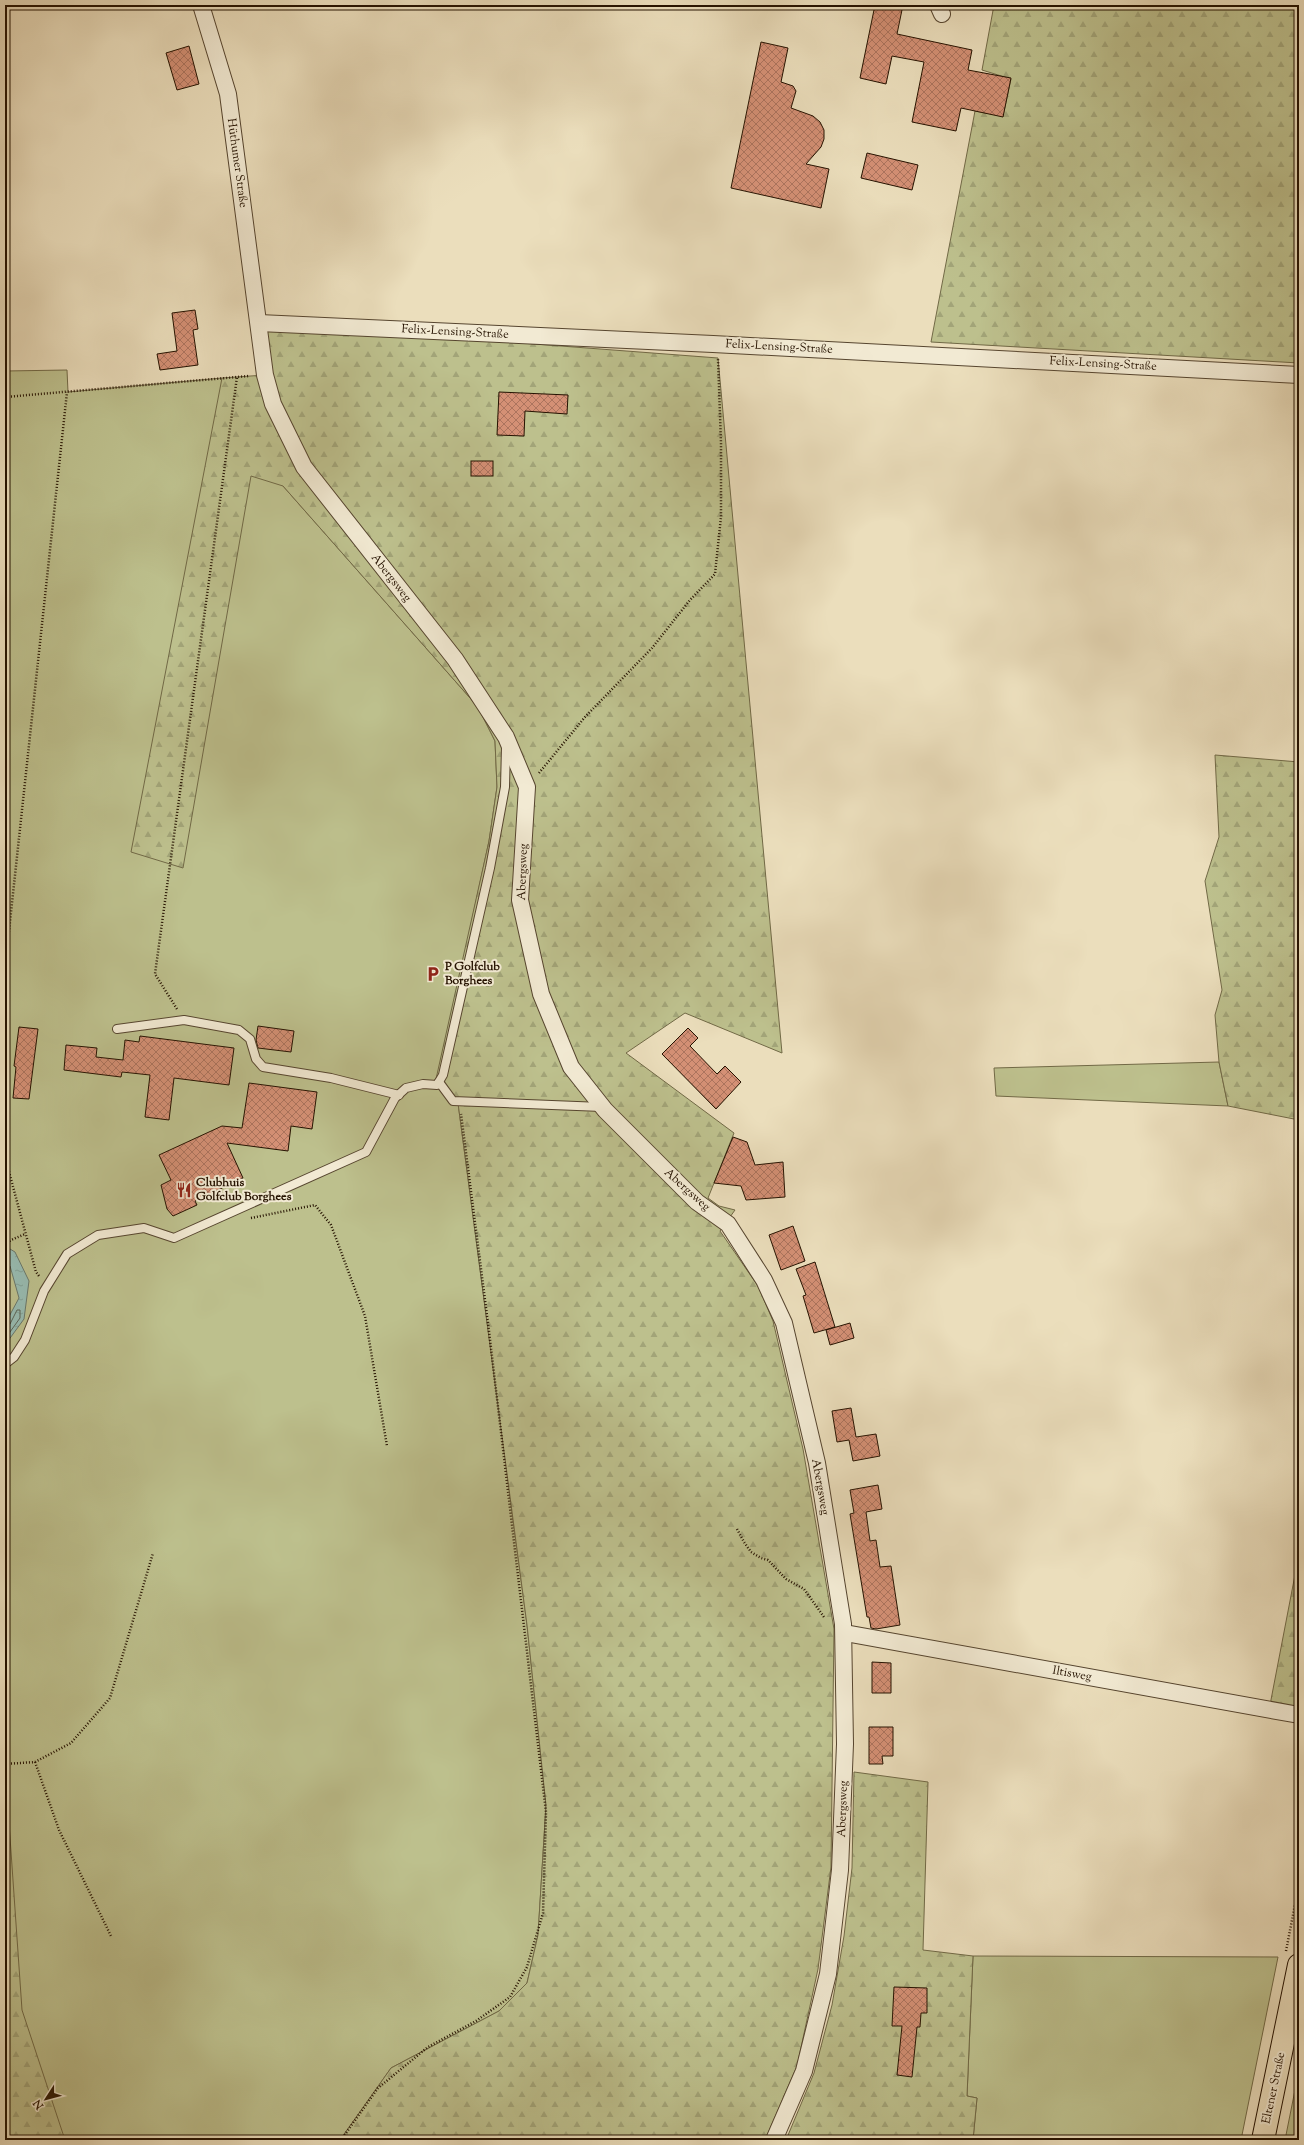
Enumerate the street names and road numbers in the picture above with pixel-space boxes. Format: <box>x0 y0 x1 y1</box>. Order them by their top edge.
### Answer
street label: Hüthumer Straße <box>222 117 252 209</box>
street label: Felix-Lensing-Straße <box>401 320 510 344</box>
street label: Felix-Lensing-Straße <box>725 335 834 359</box>
street label: Felix-Lensing-Straße <box>1049 352 1158 376</box>
street label: Abergsweg <box>366 550 416 606</box>
street label: Abergsweg <box>513 843 533 901</box>
street label: Abergsweg <box>660 1164 714 1216</box>
street label: Abergsweg <box>806 1457 834 1517</box>
street label: Iltisweg <box>1051 1662 1093 1686</box>
street label: Abergsweg <box>833 1780 853 1838</box>
street label: Eltener Straße <box>1258 2050 1290 2126</box>

